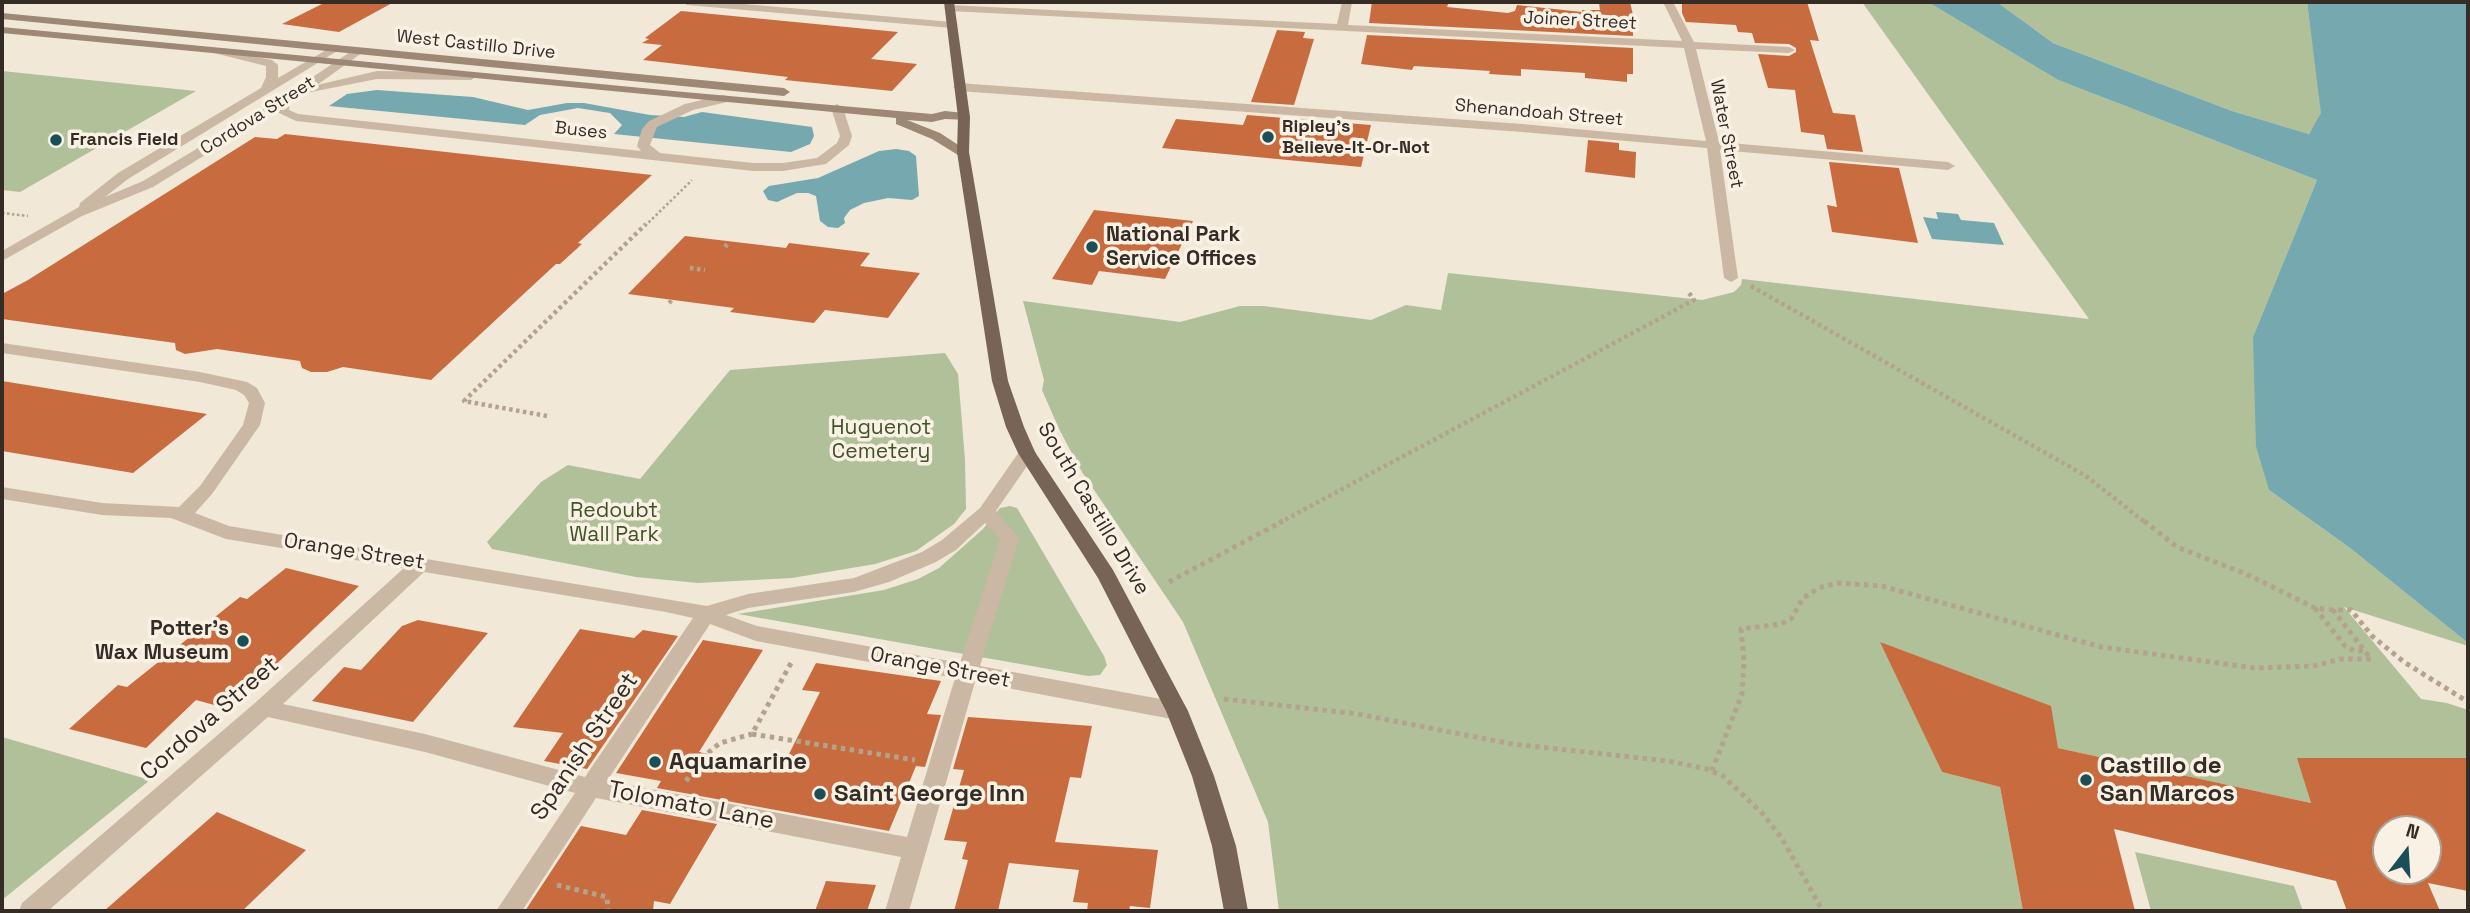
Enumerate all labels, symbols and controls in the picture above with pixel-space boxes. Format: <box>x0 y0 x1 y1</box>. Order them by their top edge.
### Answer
street label: Joiner Street <box>1523 7 1637 35</box>
street label: West Castillo Drive <box>395 26 557 64</box>
street label: Cordova Street <box>197 72 319 160</box>
street label: Water Street <box>1705 78 1747 190</box>
street label: Shenandoah Street <box>1454 95 1624 131</box>
place label: Ripley's Believe-It-Or-Not <box>1282 116 1430 158</box>
street label: Buses <box>554 118 608 144</box>
place label: Francis Field <box>70 129 178 151</box>
marker: Ripley's Believe-It-Or-Not <box>1260 129 1276 145</box>
marker: Francis Field <box>48 132 64 148</box>
place label: National Park Service Offices <box>1106 222 1257 272</box>
marker: National Park Service Offices <box>1084 239 1100 255</box>
park label: Huguenot Cemetery <box>831 415 931 465</box>
street label: South Castillo Drive <box>1032 418 1154 600</box>
park label: Redoubt Wall Park <box>569 498 659 548</box>
street label: Orange Street <box>282 528 426 576</box>
place label: Potter's Wax Museum <box>95 616 229 666</box>
marker: Potter's Wax Museum <box>235 633 251 649</box>
street label: Orange Street <box>868 642 1012 694</box>
street label: Cordova Street <box>135 651 285 787</box>
street label: Spanish Street <box>525 668 645 826</box>
place label: Aquamarine <box>669 748 807 776</box>
place label: Castillo de San Marcos <box>2100 752 2235 808</box>
marker: Aquamarine <box>647 754 663 770</box>
marker: Castillo de San Marcos <box>2078 772 2094 788</box>
street label: Tolomato Lane <box>606 776 776 836</box>
place label: Saint George Inn <box>834 780 1025 808</box>
marker: Saint George Inn <box>812 786 828 802</box>
north arrow <box>2372 815 2442 885</box>
text: N <box>2403 818 2422 845</box>

